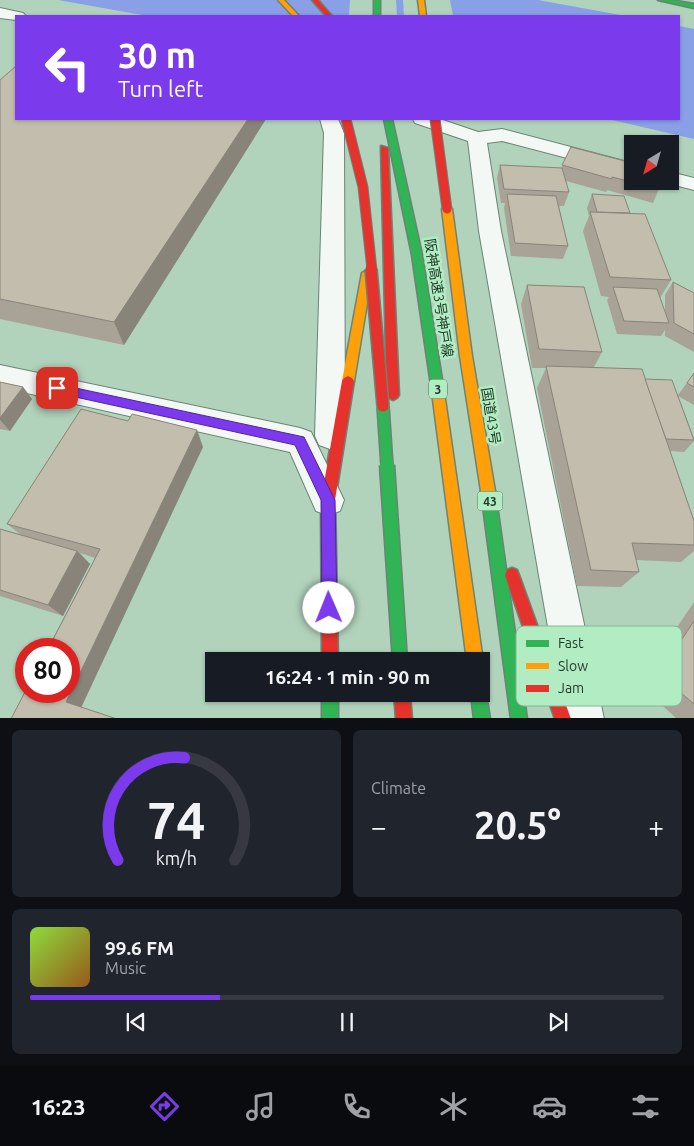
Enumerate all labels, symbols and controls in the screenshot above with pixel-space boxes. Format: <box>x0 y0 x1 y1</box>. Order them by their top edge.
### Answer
icon: left <box>35 35 100 100</box>
text: 30 m <box>118 35 196 75</box>
text: Turn left <box>118 76 203 101</box>
north arrow <box>624 135 679 190</box>
map controls <box>624 135 679 190</box>
street label: 阪神高速3号神戸線 <box>422 238 456 358</box>
pin <box>36 367 78 409</box>
icon: arrive <box>43 374 71 402</box>
road number: 3 <box>429 379 447 398</box>
street label: 国道43号 <box>479 386 503 446</box>
road number: 43 <box>478 492 502 511</box>
position arrow <box>302 581 354 633</box>
legend <box>516 626 682 706</box>
text: Fast <box>558 635 584 651</box>
speed limit sign: 80 <box>15 638 80 703</box>
text: Slow <box>558 658 588 674</box>
text: 16:24 · 1 min · 90 m <box>265 666 430 688</box>
text: Jam <box>558 680 584 696</box>
text: Climate <box>371 779 426 797</box>
text: 74 <box>147 791 206 849</box>
text: 20.5° <box>474 804 561 846</box>
text: − <box>371 811 387 842</box>
text: + <box>648 811 664 842</box>
text: km/h <box>156 848 197 868</box>
text: 99.6 FM <box>105 937 174 959</box>
text: Music <box>105 959 146 977</box>
icon: previous <box>122 1008 150 1036</box>
icon: pause <box>333 1008 361 1036</box>
icon: next <box>544 1008 572 1036</box>
icon: directions <box>147 1089 182 1124</box>
icon: music <box>243 1089 278 1124</box>
icon: phone <box>339 1089 374 1124</box>
icon: climate <box>436 1089 471 1124</box>
icon: car <box>532 1089 567 1124</box>
icon: filters <box>628 1089 663 1124</box>
text: 16:23 <box>31 1094 86 1119</box>

